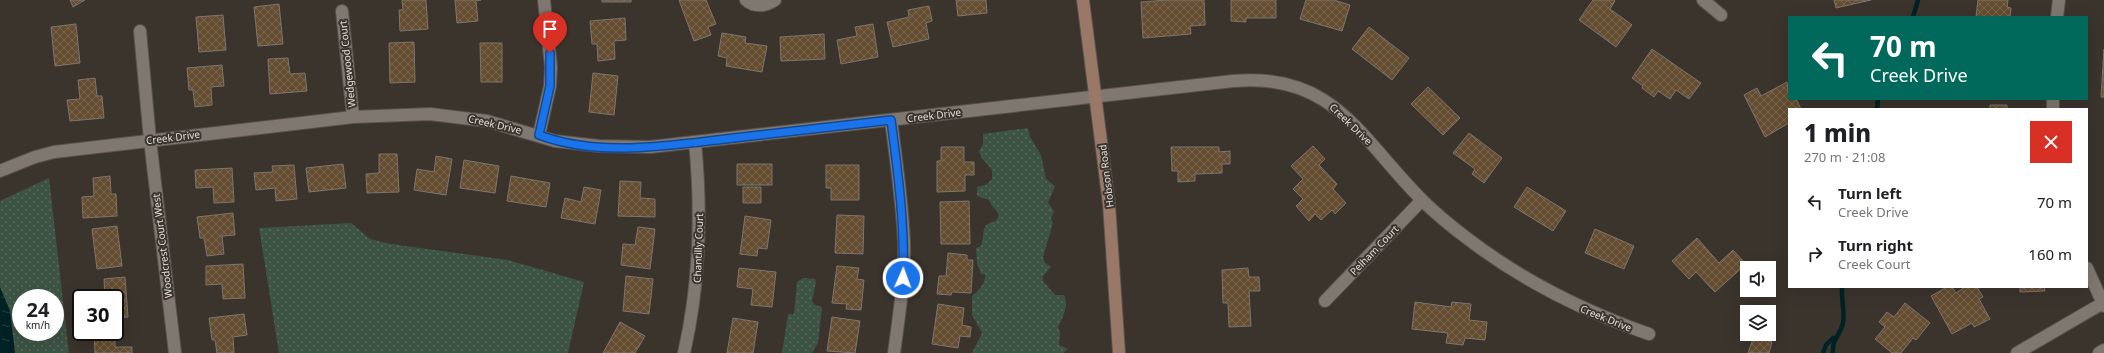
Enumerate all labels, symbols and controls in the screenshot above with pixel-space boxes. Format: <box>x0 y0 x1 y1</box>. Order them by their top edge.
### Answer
pin <box>533 12 567 53</box>
icon: arrive <box>539 18 561 40</box>
street label: Wedgewood Court <box>335 19 359 108</box>
text: 70 m <box>1870 27 1937 65</box>
icon: left <box>1804 32 1856 84</box>
text: Creek Drive <box>1870 63 1968 87</box>
street label: Creek Drive <box>1327 100 1376 148</box>
street label: Creek Drive <box>906 105 962 125</box>
street label: Creek Drive <box>467 111 523 137</box>
text: 1 min <box>1804 116 1871 149</box>
button: close <box>2030 121 2072 163</box>
street label: Creek Drive <box>145 127 201 147</box>
street label: Hobson Road <box>1095 144 1117 208</box>
text: 270 m · 21:08 <box>1804 148 1885 166</box>
text: Turn left <box>1838 183 1902 203</box>
icon: left <box>1804 191 1826 213</box>
text: 70 m <box>2037 192 2072 212</box>
street label: Woodcrest Court West <box>149 193 175 299</box>
text: Creek Drive <box>1838 203 1908 221</box>
street label: Chantilly Court <box>690 213 706 283</box>
street label: Pelham Court <box>1347 222 1402 278</box>
text: Turn right <box>1838 235 1913 255</box>
icon: right <box>1804 243 1826 265</box>
text: 160 m <box>2028 244 2072 264</box>
text: Creek Court <box>1838 255 1911 273</box>
position arrow <box>882 257 924 299</box>
map controls <box>1740 261 1776 341</box>
button: sound <box>1740 261 1776 297</box>
speed limit sign: 30 <box>72 289 124 341</box>
text: 24 <box>27 296 49 323</box>
street label: Creek Drive <box>1578 301 1634 335</box>
button: layers <box>1740 305 1776 341</box>
text: km/h <box>26 318 50 332</box>

